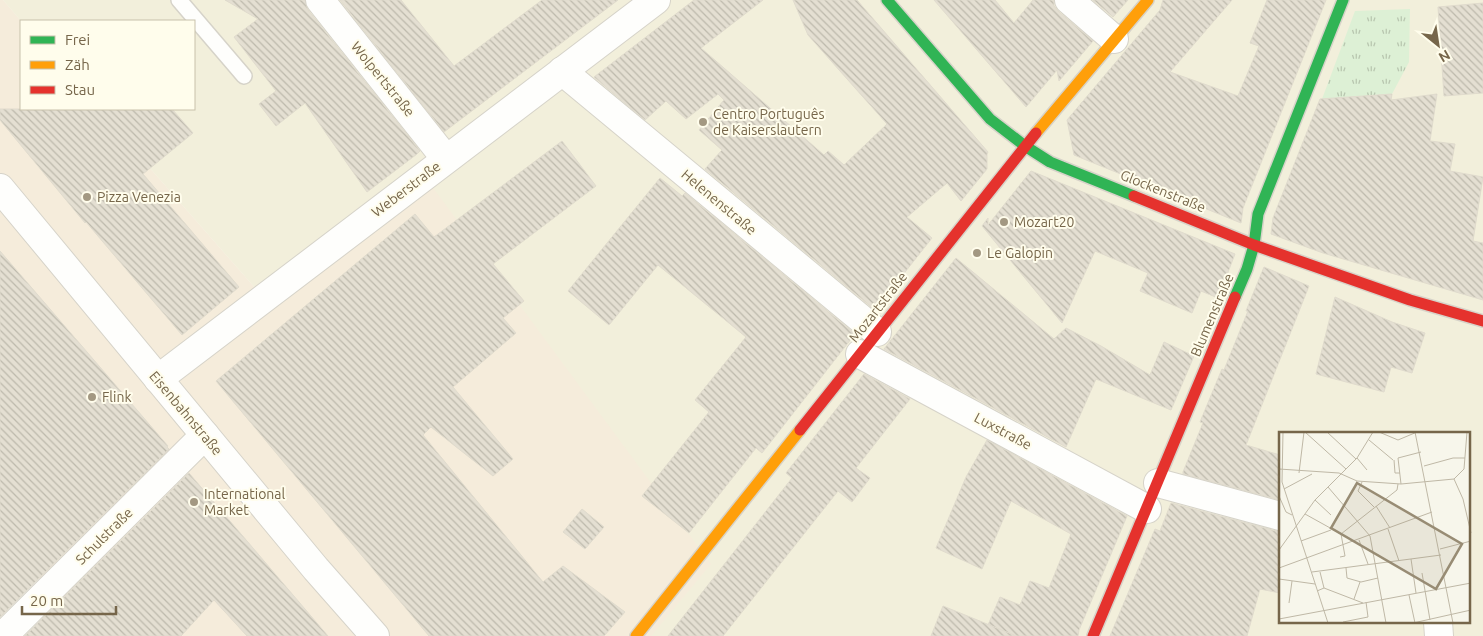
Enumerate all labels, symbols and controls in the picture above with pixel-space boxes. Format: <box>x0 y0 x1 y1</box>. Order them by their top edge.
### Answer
legend <box>20 20 195 110</box>
north arrow <box>1413 20 1463 70</box>
text: Frei <box>65 31 90 48</box>
street label: Wolpertstraße <box>348 38 418 120</box>
text: N <box>1436 47 1453 66</box>
text: Zäh <box>65 56 90 73</box>
text: Stau <box>65 81 95 98</box>
place label: Centro Português de Kaiserslautern <box>713 106 825 138</box>
marker: Centro Português de Kaiserslautern <box>697 116 709 128</box>
street label: Weberstraße <box>368 158 444 220</box>
street label: Helenenstraße <box>678 166 760 238</box>
street label: Glockenstraße <box>1118 167 1208 215</box>
place label: Pizza Venezia <box>97 189 181 205</box>
marker: Pizza Venezia <box>81 191 93 203</box>
place label: Mozart20 <box>1014 214 1075 230</box>
marker: Mozart20 <box>998 216 1010 228</box>
place label: Le Galopin <box>987 245 1053 261</box>
marker: Le Galopin <box>971 247 983 259</box>
street label: Mozartstraße <box>846 269 910 345</box>
street label: Blumenstraße <box>1187 271 1237 359</box>
street label: Eisenbahnstraße <box>146 368 226 458</box>
place label: Flink <box>102 389 132 405</box>
marker: Flink <box>86 391 98 403</box>
street label: Luxstraße <box>972 409 1034 453</box>
inset map <box>1279 432 1470 624</box>
place label: International Market <box>204 486 286 518</box>
marker: International Market <box>188 496 200 508</box>
street label: Schulstraße <box>72 504 136 568</box>
scale bar <box>22 584 116 616</box>
text: 20 m <box>30 592 63 609</box>

